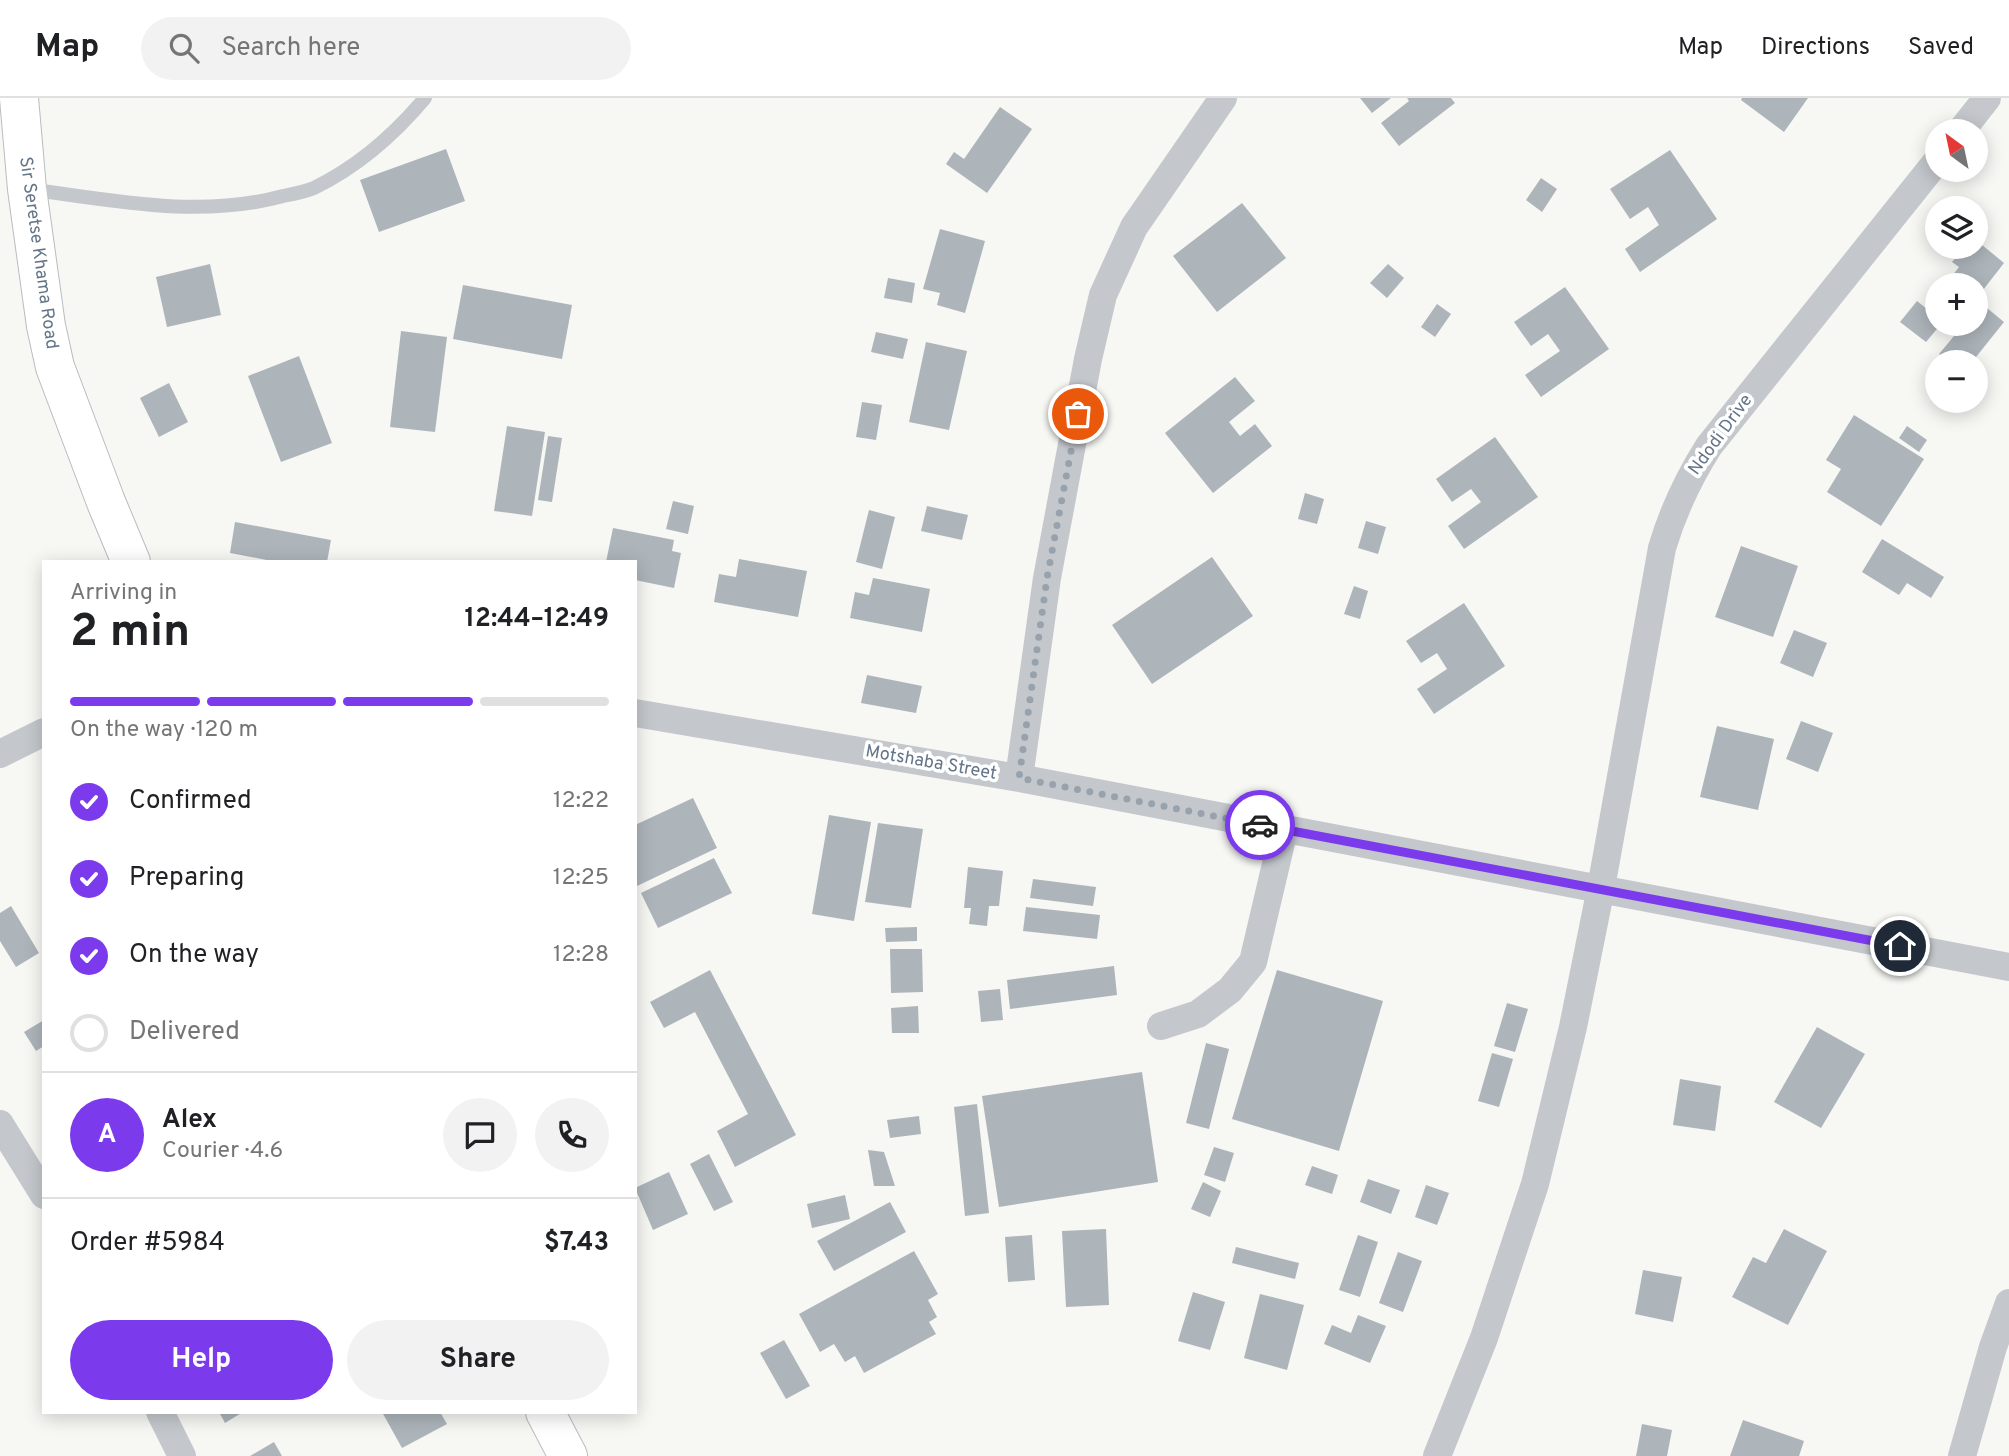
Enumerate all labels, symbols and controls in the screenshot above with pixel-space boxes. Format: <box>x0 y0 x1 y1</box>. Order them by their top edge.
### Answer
search box <box>141 17 631 80</box>
text: Map <box>35 27 99 69</box>
icon: search <box>165 29 203 67</box>
text: Search here <box>221 32 360 65</box>
text: Map <box>1678 33 1723 63</box>
text: Directions <box>1761 33 1870 63</box>
text: Saved <box>1908 33 1974 63</box>
north arrow <box>1925 119 1988 182</box>
map controls <box>1925 119 1988 413</box>
street label: Sir Seretse Khama Road <box>13 155 63 351</box>
button: layers <box>1925 196 1988 259</box>
button: + <box>1925 273 1988 336</box>
button: − <box>1925 350 1988 413</box>
pin <box>1048 384 1108 444</box>
street label: Ndodi Drive <box>1684 390 1758 480</box>
icon: bag <box>1059 395 1097 433</box>
text: Arriving in <box>70 579 177 608</box>
text: 12:44–12:49 <box>465 603 609 636</box>
text: 2 min <box>70 604 190 663</box>
text: On the way · 120 m <box>70 716 258 745</box>
street label: Motshaba Street <box>864 740 998 786</box>
icon: check <box>70 783 108 821</box>
text: Confirmed <box>129 785 252 818</box>
text: 12:22 <box>553 787 609 816</box>
courier <box>1225 790 1295 860</box>
icon: car <box>1241 806 1279 844</box>
icon: check <box>70 860 108 898</box>
text: Preparing <box>129 862 244 895</box>
text: 12:25 <box>553 864 609 893</box>
pin <box>1870 916 1930 976</box>
icon: home <box>1881 927 1919 965</box>
icon: check <box>70 937 108 975</box>
text: On the way <box>129 939 259 972</box>
text: 12:28 <box>553 941 609 970</box>
text: Delivered <box>129 1016 240 1049</box>
button: chat <box>443 1098 517 1172</box>
button: phone <box>535 1098 609 1172</box>
text: Alex <box>162 1104 217 1137</box>
text: A <box>98 1119 116 1152</box>
text: Courier · 4.6 <box>162 1137 283 1166</box>
text: Order #5984 <box>70 1227 225 1260</box>
text: $7.43 <box>544 1227 609 1260</box>
button: Help <box>70 1320 333 1400</box>
button: Share <box>347 1320 609 1400</box>

